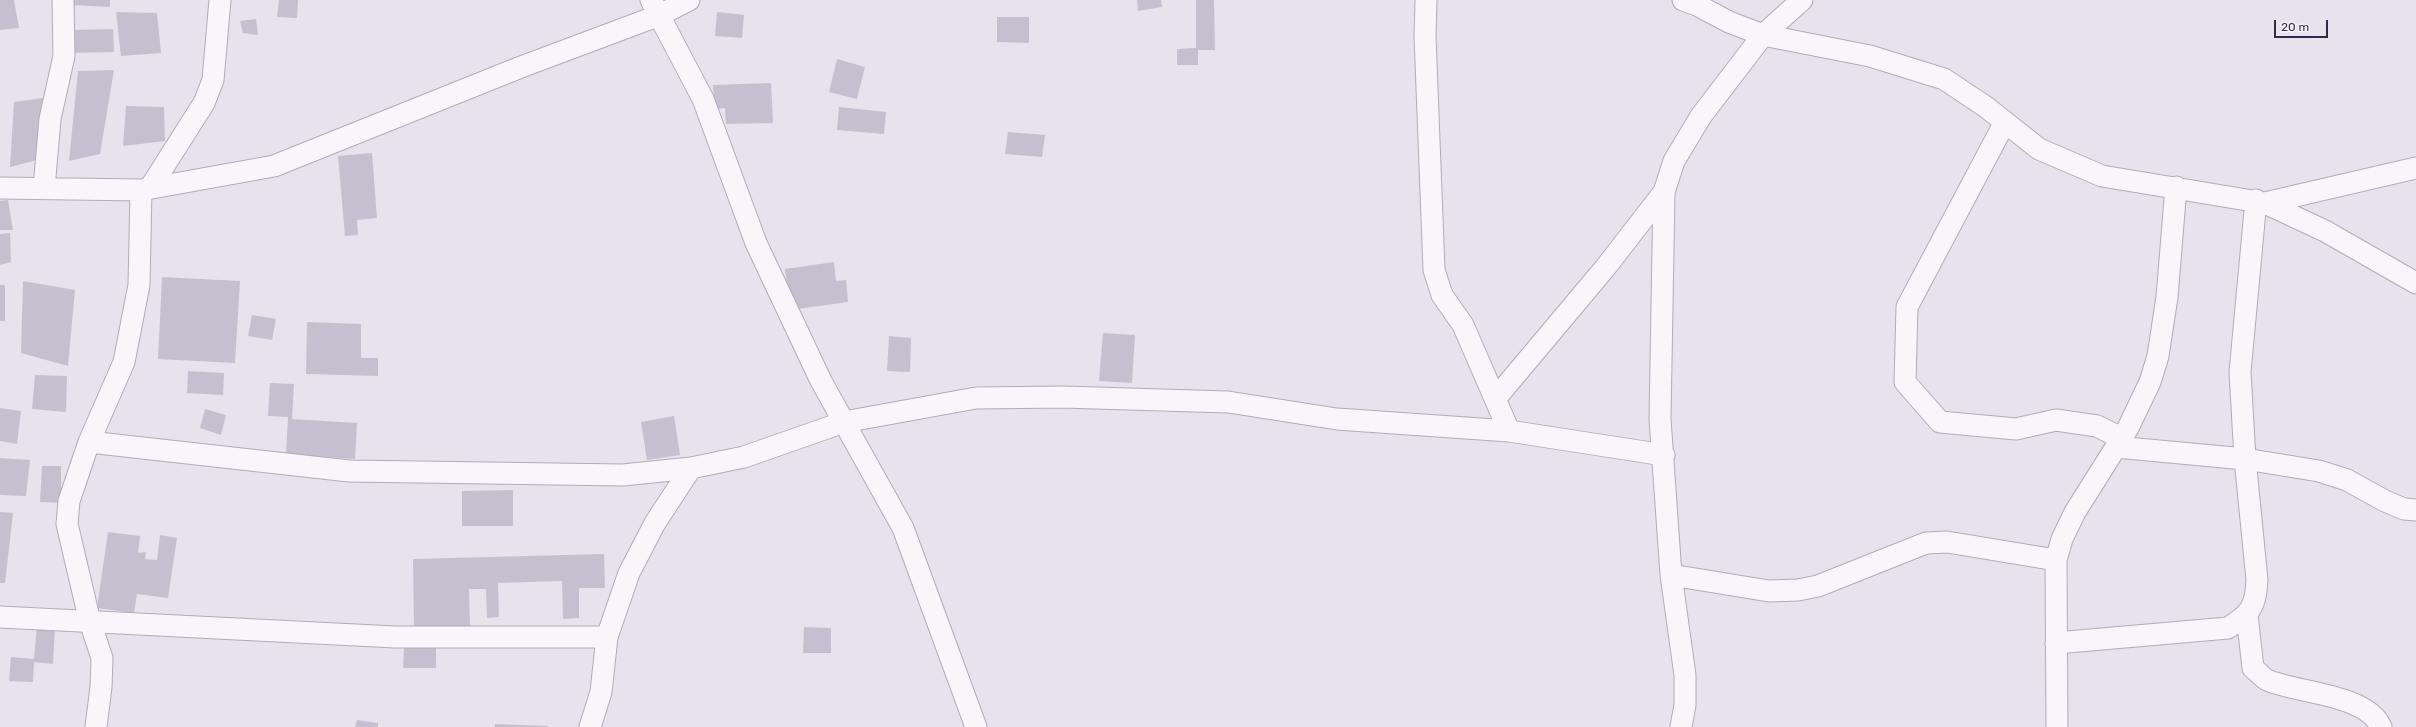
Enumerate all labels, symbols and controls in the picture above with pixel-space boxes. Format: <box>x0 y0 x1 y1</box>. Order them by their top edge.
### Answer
scale bar <box>2276 12 2330 38</box>
text: 20 m <box>2281 20 2309 34</box>

